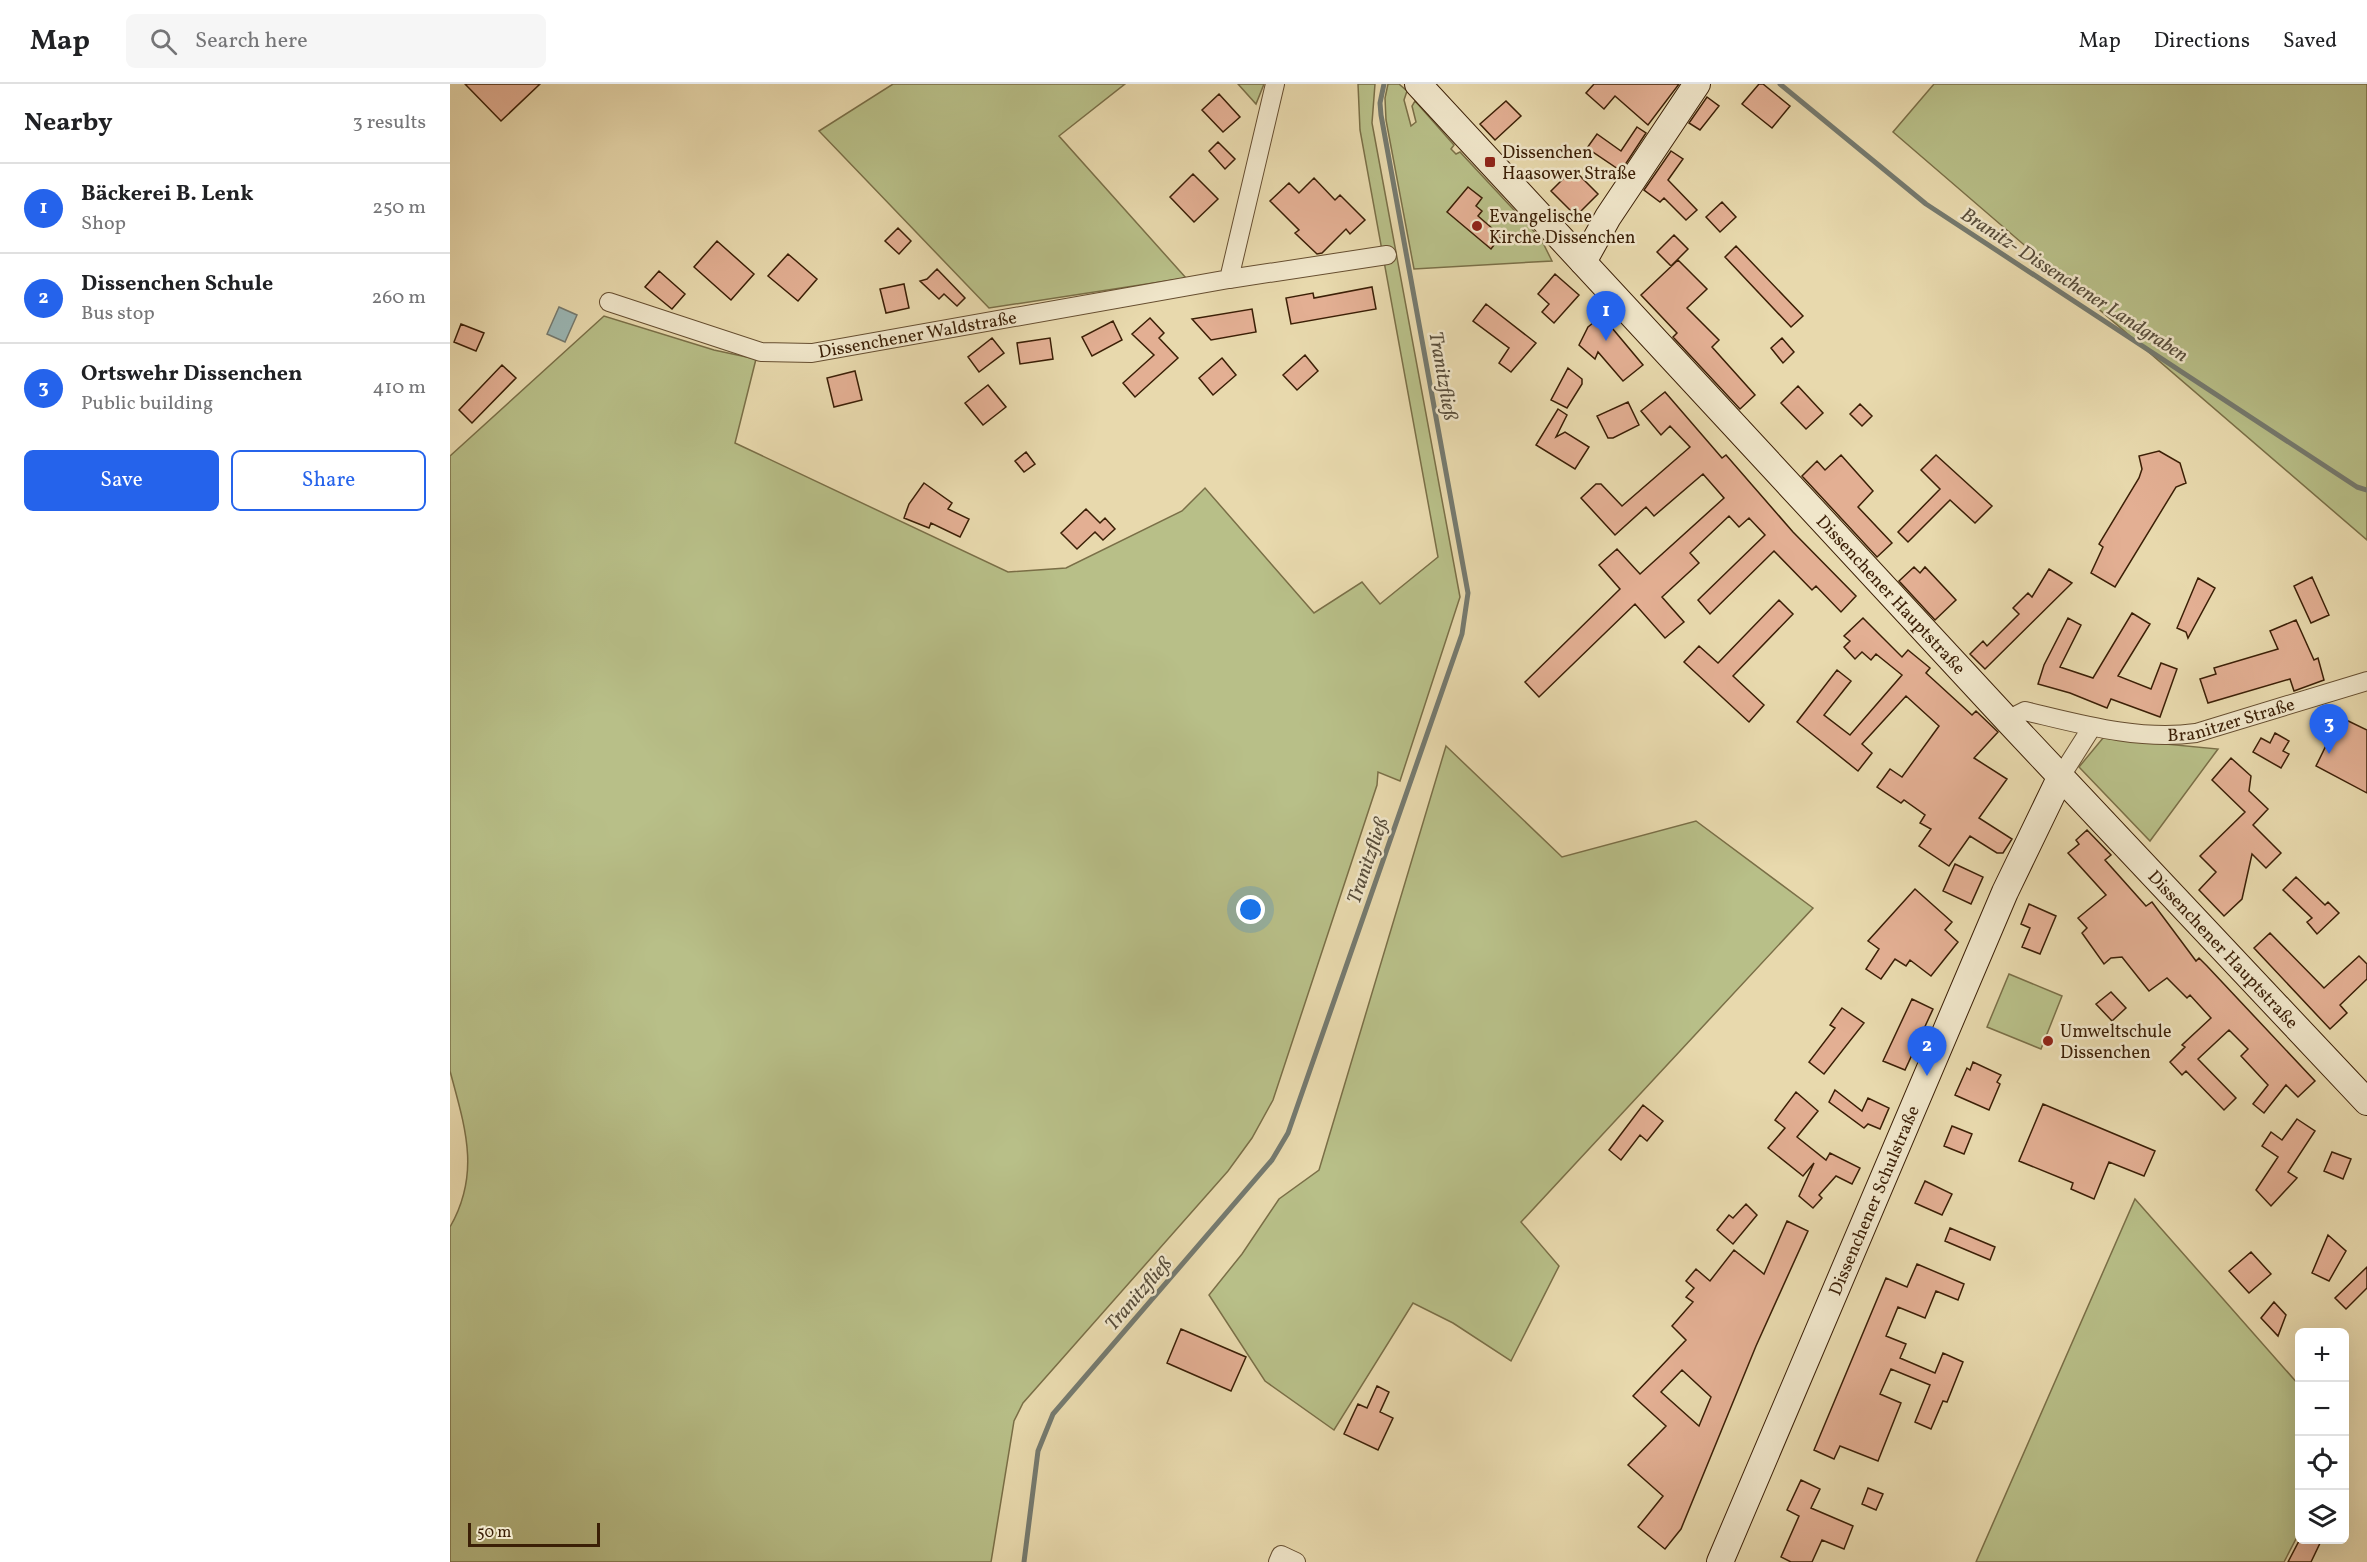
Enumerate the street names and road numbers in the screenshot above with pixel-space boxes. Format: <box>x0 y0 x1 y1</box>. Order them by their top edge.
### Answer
street label: Dissenchener Waldstraße <box>816 306 1019 366</box>
street label: Dissenchener Hauptstraße <box>1809 510 1970 681</box>
street label: Branitzer Straße <box>2167 693 2298 749</box>
street label: Dissenchener Hauptstraße <box>2141 865 2303 1035</box>
street label: Dissenchener Schulstraße <box>1824 1102 1927 1300</box>

